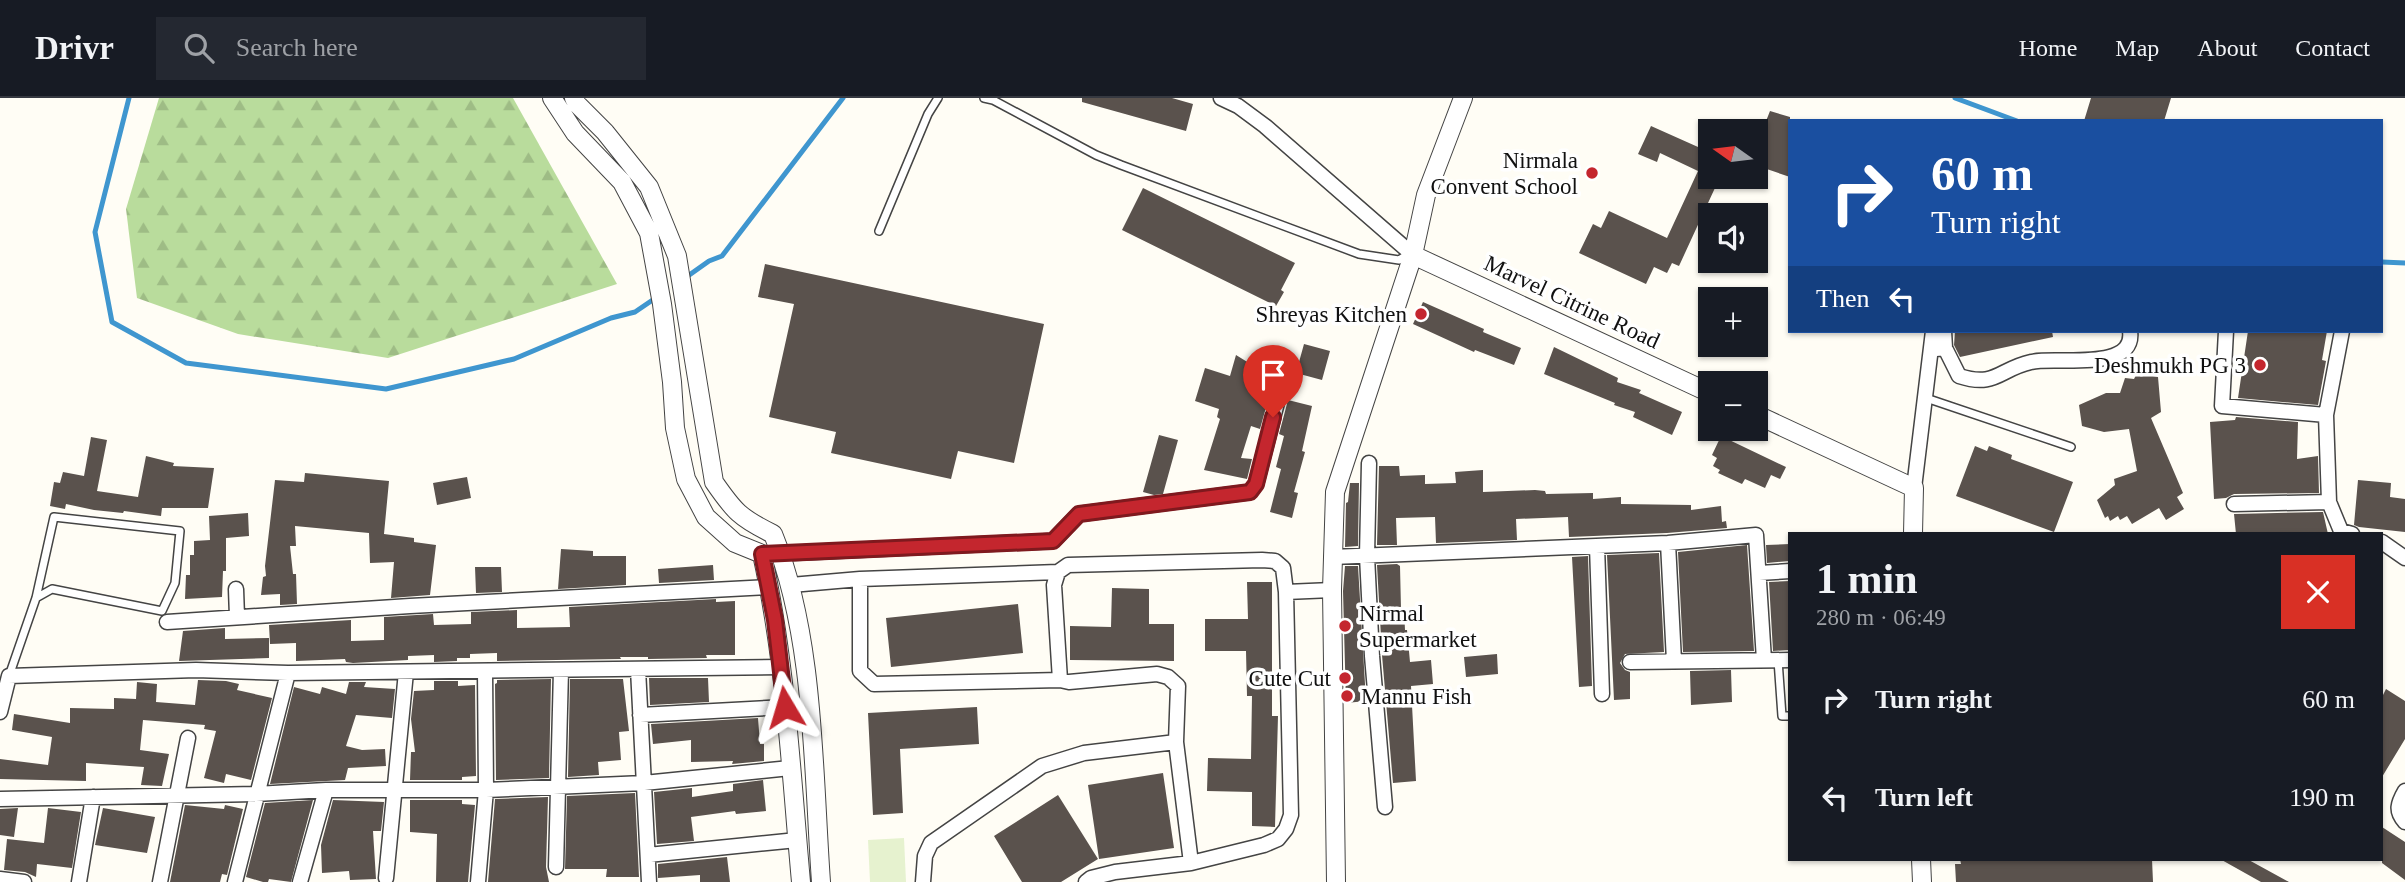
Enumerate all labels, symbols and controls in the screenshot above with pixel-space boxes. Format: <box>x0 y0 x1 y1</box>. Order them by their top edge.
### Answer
search box <box>156 17 646 80</box>
icon: search <box>180 29 218 67</box>
text: Drivr <box>35 30 114 66</box>
text: Search here <box>236 33 358 62</box>
text: Home <box>2019 35 2077 61</box>
text: Map <box>2115 35 2159 61</box>
text: About <box>2197 35 2257 61</box>
text: Contact <box>2295 35 2370 61</box>
north arrow <box>1698 119 1768 189</box>
map controls <box>1698 119 1768 441</box>
text: 60 m <box>1931 146 2033 201</box>
icon: right <box>1816 147 1907 238</box>
place label: Nirmala Convent School <box>1430 148 1578 199</box>
marker: Nirmala Convent School <box>1584 165 1600 181</box>
button: sound <box>1698 203 1768 273</box>
text: Turn right <box>1931 204 2061 240</box>
street label: Marvel Citrine Road <box>1480 250 1664 354</box>
icon: left <box>1883 280 1921 318</box>
text: Then <box>1816 284 1869 313</box>
button: + <box>1698 287 1768 357</box>
place label: Shreyas Kitchen <box>1256 302 1407 327</box>
marker: Shreyas Kitchen <box>1413 306 1429 322</box>
pin <box>1243 345 1303 417</box>
place label: Deshmukh PG 3 <box>2094 353 2246 378</box>
icon: arrive <box>1254 356 1292 394</box>
marker: Deshmukh PG 3 <box>2252 357 2268 373</box>
button: − <box>1698 371 1768 441</box>
button: close <box>2281 555 2355 629</box>
text: 1 min <box>1816 556 1918 602</box>
place label: Nirmal Supermarket <box>1359 601 1477 652</box>
text: 280 m · 06:49 <box>1816 605 1946 630</box>
marker: Nirmal Supermarket <box>1337 618 1353 634</box>
place label: Cute Cut <box>1249 666 1332 691</box>
position arrow <box>748 670 822 744</box>
marker: Cute Cut <box>1337 670 1353 686</box>
icon: right <box>1816 681 1854 719</box>
place label: Mannu Fish <box>1361 684 1472 709</box>
text: Turn right <box>1875 685 1992 714</box>
text: 60 m <box>2302 685 2355 714</box>
marker: Mannu Fish <box>1339 688 1355 704</box>
icon: left <box>1816 779 1854 817</box>
text: Turn left <box>1875 783 1973 812</box>
text: 190 m <box>2289 783 2355 812</box>

